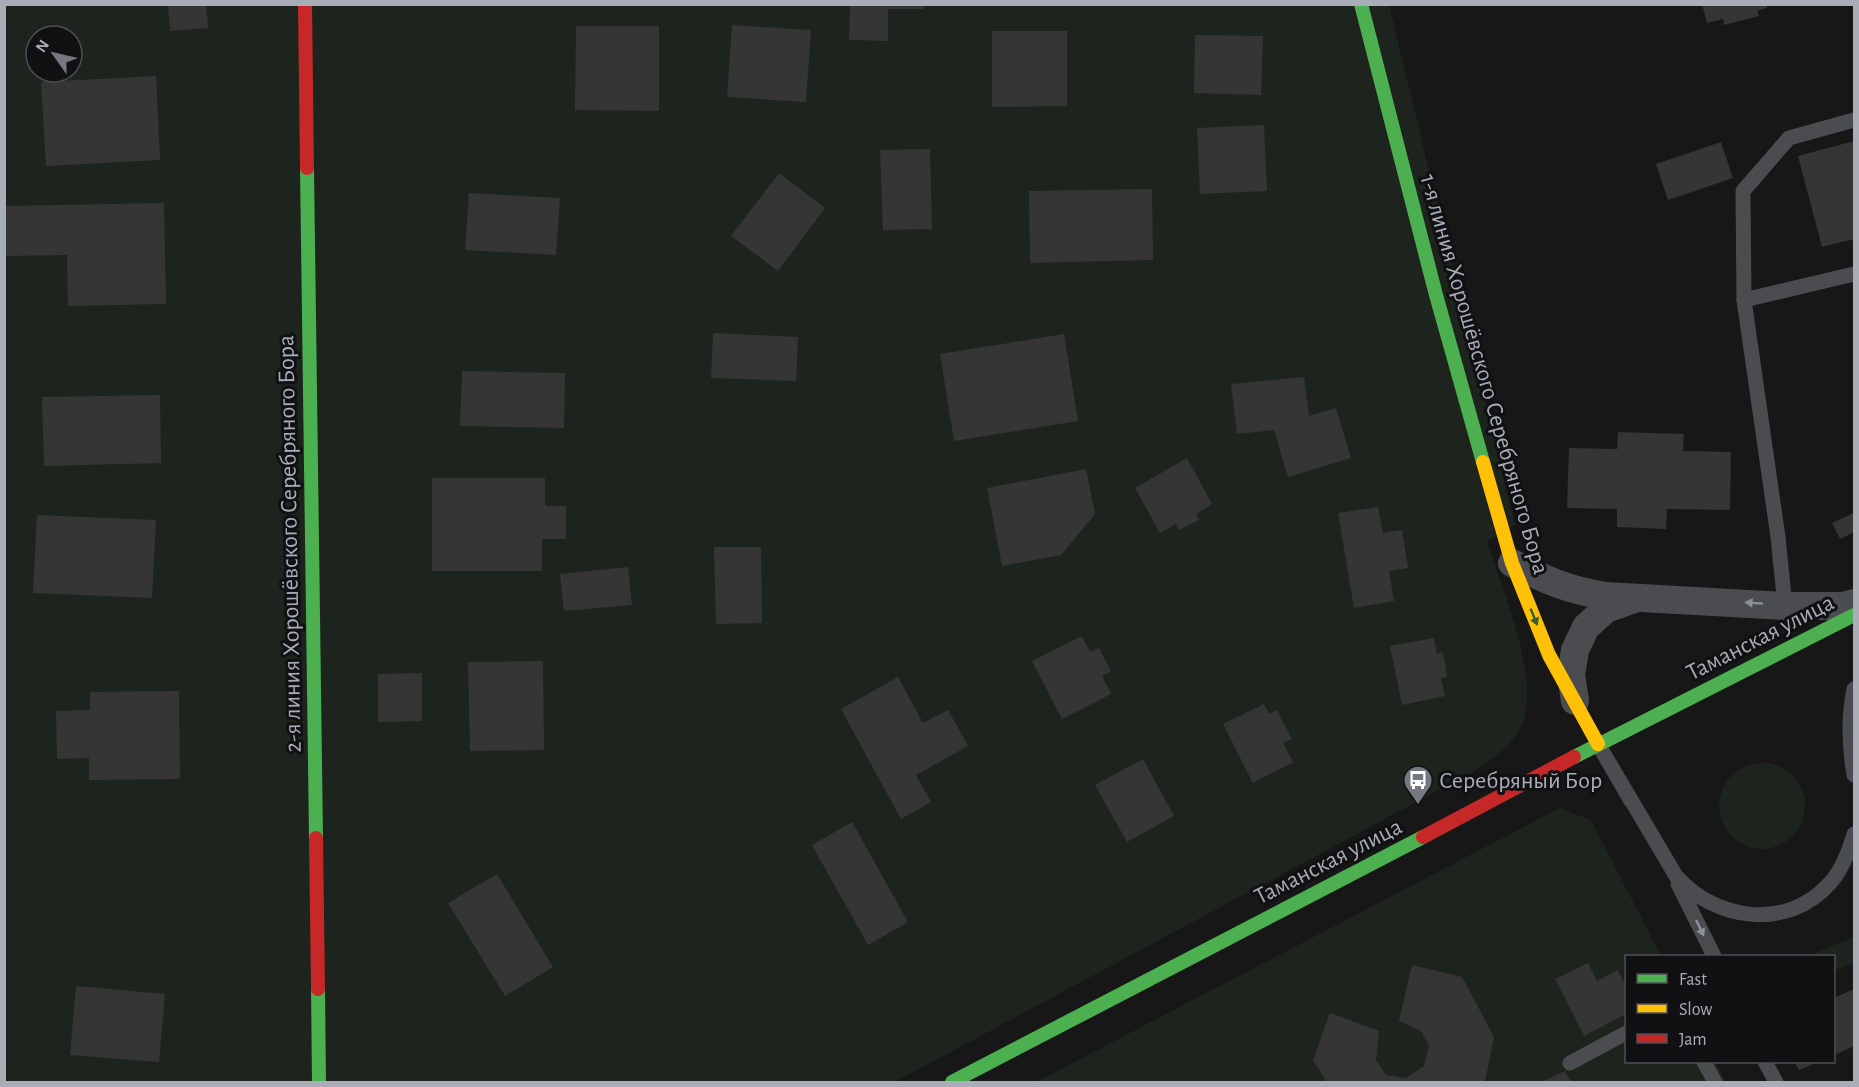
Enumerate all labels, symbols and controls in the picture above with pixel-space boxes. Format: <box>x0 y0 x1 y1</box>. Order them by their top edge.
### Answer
north arrow <box>24 24 84 84</box>
text: N <box>33 37 52 55</box>
street label: 1-я линия Хорошёвского Серебряного Бора <box>1415 172 1553 577</box>
street label: 2-я линия Хорошёвского Серебряного Бора <box>274 335 306 753</box>
street label: Таманская улица <box>1683 590 1838 685</box>
one-way arrow <box>1745 599 1764 608</box>
one-way arrow <box>1530 608 1539 626</box>
bus stop icon: Серебряный Бор <box>1402 764 1434 806</box>
place label: Серебряный Бор <box>1439 769 1602 793</box>
street label: Таманская улица <box>1251 814 1406 909</box>
one-way arrow <box>1695 920 1704 937</box>
legend <box>1625 955 1835 1063</box>
text: Fast <box>1679 971 1707 989</box>
text: Slow <box>1679 1001 1712 1019</box>
text: Jam <box>1679 1031 1707 1049</box>

